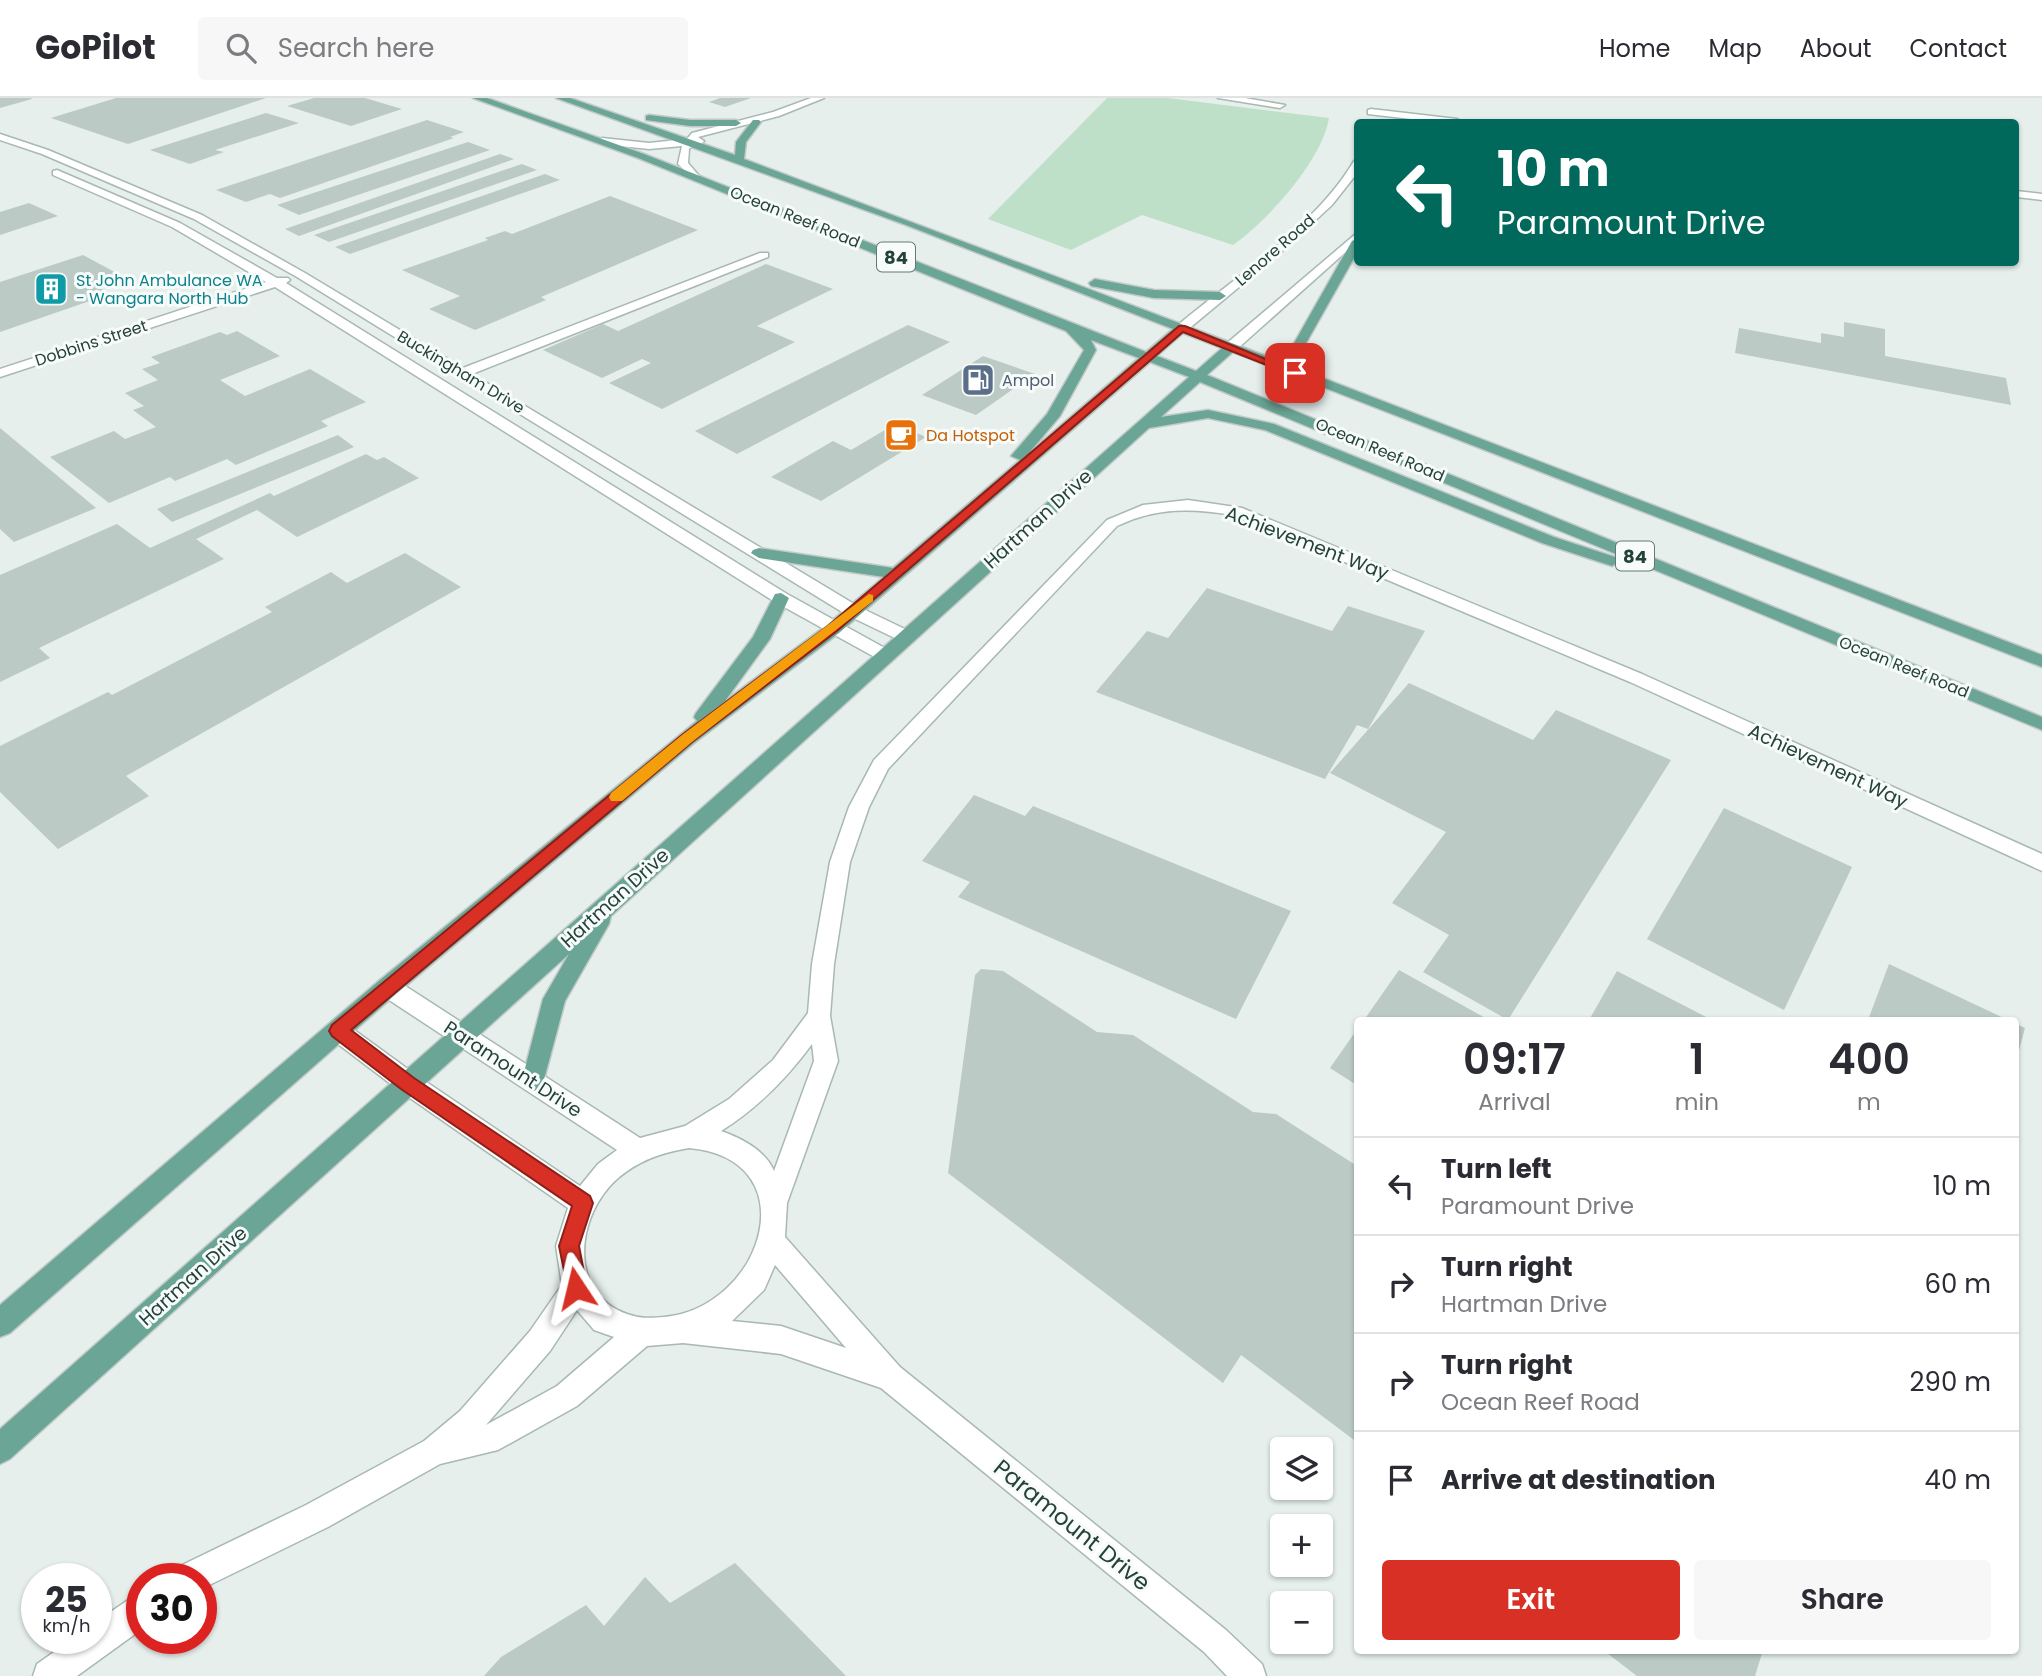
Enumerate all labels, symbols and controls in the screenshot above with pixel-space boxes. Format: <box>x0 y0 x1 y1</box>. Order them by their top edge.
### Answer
search box <box>198 17 688 80</box>
text: GoPilot <box>35 24 156 71</box>
icon: search <box>222 29 260 67</box>
text: Search here <box>278 30 434 66</box>
text: Home <box>1599 32 1671 65</box>
text: Map <box>1709 32 1762 65</box>
text: About <box>1800 32 1871 65</box>
text: Contact <box>1909 32 2007 65</box>
text: 10 m <box>1497 135 1610 203</box>
icon: left <box>1382 147 1473 238</box>
street label: Ocean Reef Road <box>727 180 863 254</box>
text: Paramount Drive <box>1497 200 1766 245</box>
street label: Lenore Road <box>1230 209 1320 291</box>
road number: 84 <box>877 242 915 272</box>
place label: St John Ambulance WA - Wangara North Hub <box>76 269 263 310</box>
building icon: St John Ambulance WA - Wangara North Hub <box>32 270 70 308</box>
street label: Dobbins Street <box>32 314 150 372</box>
street label: Buckingham Drive <box>393 325 529 419</box>
pin <box>1265 343 1325 403</box>
icon: arrive <box>1276 354 1314 392</box>
fuel station icon: Ampol <box>959 361 997 399</box>
place label: Ampol <box>1002 369 1054 392</box>
street label: Ocean Reef Road <box>1312 412 1448 488</box>
cafe icon: Da Hotspot <box>882 416 920 454</box>
place label: Da Hotspot <box>926 424 1015 447</box>
street label: Hartman Drive <box>978 463 1098 575</box>
street label: Achievement Way <box>1221 499 1393 587</box>
road number: 84 <box>1616 542 1654 570</box>
street label: Ocean Reef Road <box>1836 630 1972 704</box>
street label: Achievement Way <box>1744 717 1912 815</box>
street label: Hartman Drive <box>555 842 675 954</box>
street label: Paramount Drive <box>439 1014 587 1124</box>
text: 09:17 <box>1463 1030 1566 1089</box>
text: 1 <box>1689 1030 1704 1089</box>
text: 400 <box>1828 1030 1910 1089</box>
text: Arrival <box>1478 1086 1551 1118</box>
text: min <box>1675 1086 1719 1118</box>
text: m <box>1857 1086 1881 1118</box>
text: Turn left <box>1441 1151 1552 1187</box>
icon: left <box>1382 1167 1420 1205</box>
text: 10 m <box>1933 1168 1991 1204</box>
text: Paramount Drive <box>1441 1190 1634 1222</box>
street label: Hartman Drive <box>133 1220 253 1332</box>
text: Turn right <box>1441 1249 1573 1285</box>
position arrow <box>539 1251 613 1325</box>
icon: right <box>1382 1265 1420 1303</box>
text: 60 m <box>1924 1266 1991 1302</box>
text: Hartman Drive <box>1441 1288 1607 1320</box>
text: Turn right <box>1441 1347 1573 1383</box>
icon: right <box>1382 1363 1420 1401</box>
text: 290 m <box>1910 1364 1991 1400</box>
text: Ocean Reef Road <box>1441 1386 1640 1418</box>
map controls <box>1270 1437 1333 1654</box>
button: layers <box>1270 1437 1333 1500</box>
street label: Paramount Drive <box>987 1452 1157 1598</box>
icon: arrive <box>1382 1461 1420 1499</box>
text: Arrive at destination <box>1441 1462 1716 1498</box>
text: 40 m <box>1925 1462 1991 1498</box>
button: + <box>1270 1514 1333 1577</box>
button: Exit <box>1382 1560 1680 1640</box>
button: Share <box>1694 1560 1991 1640</box>
speed limit sign: 30 <box>126 1563 217 1654</box>
text: 25 <box>45 1575 88 1624</box>
button: − <box>1270 1591 1333 1654</box>
text: km/h <box>43 1613 90 1638</box>

